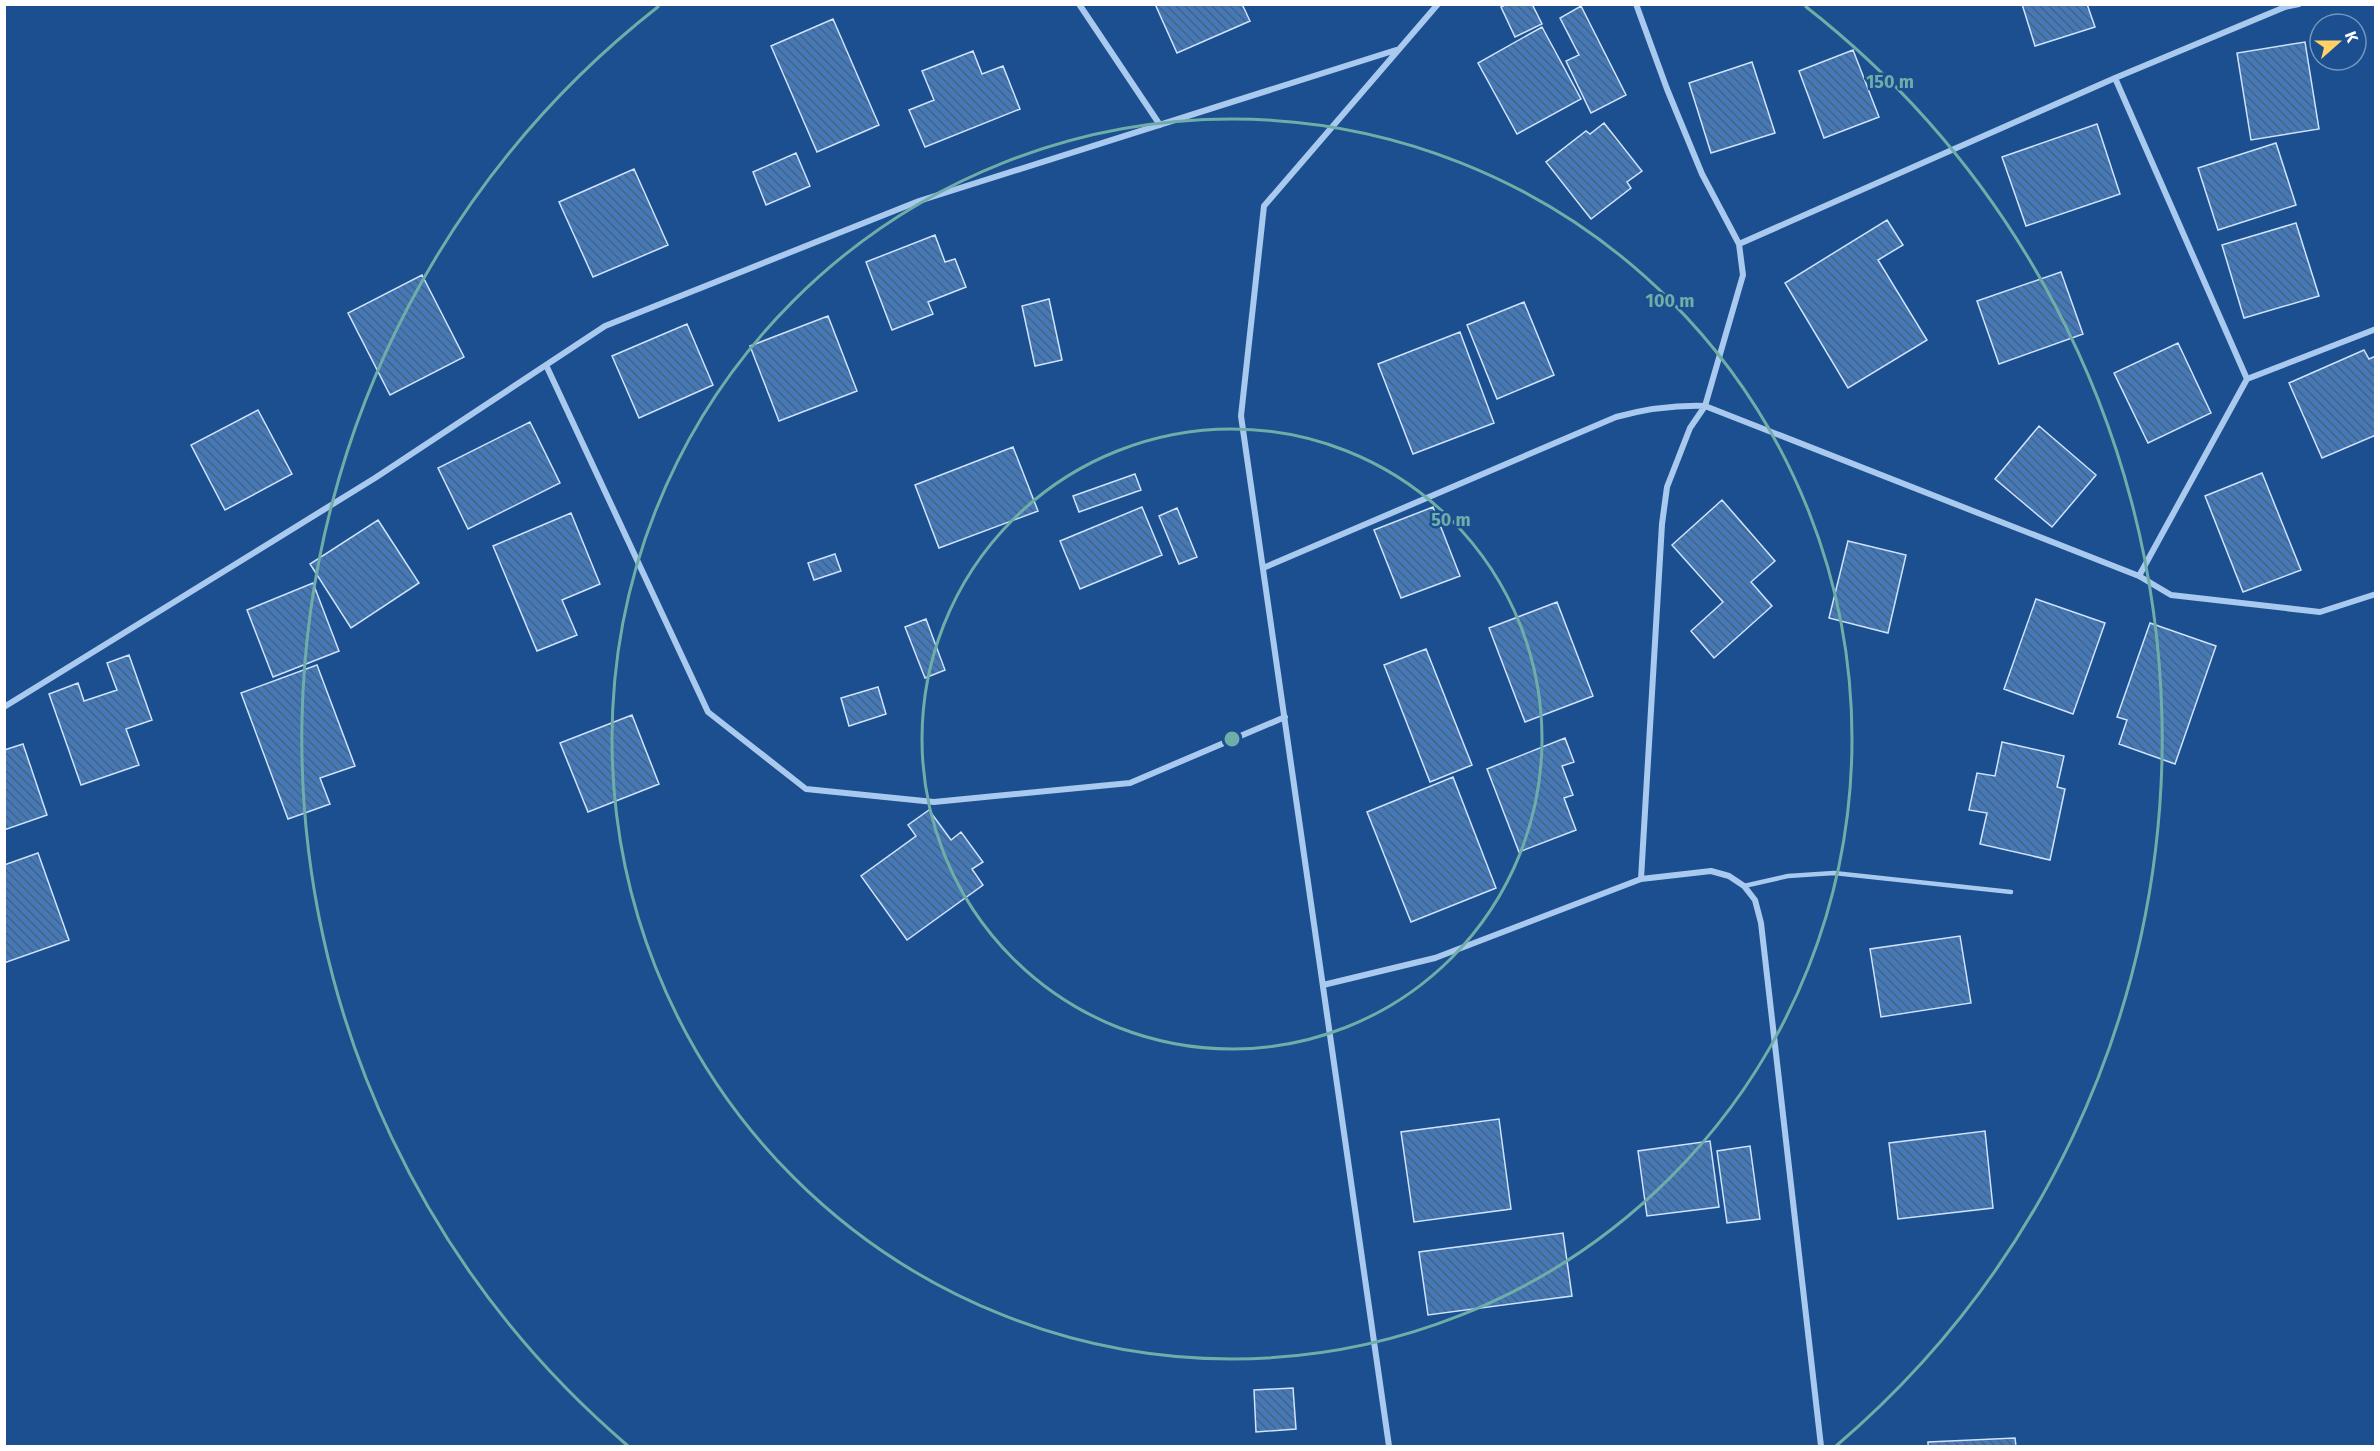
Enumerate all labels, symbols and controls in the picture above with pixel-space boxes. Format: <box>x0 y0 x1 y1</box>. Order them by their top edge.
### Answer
north arrow <box>2308 12 2368 72</box>
text: K <box>2341 29 2363 46</box>
text: 150 m <box>1866 71 1914 93</box>
text: 100 m <box>1646 290 1694 312</box>
text: 50 m <box>1431 509 1471 531</box>
centre of rings <box>1222 729 1242 749</box>

